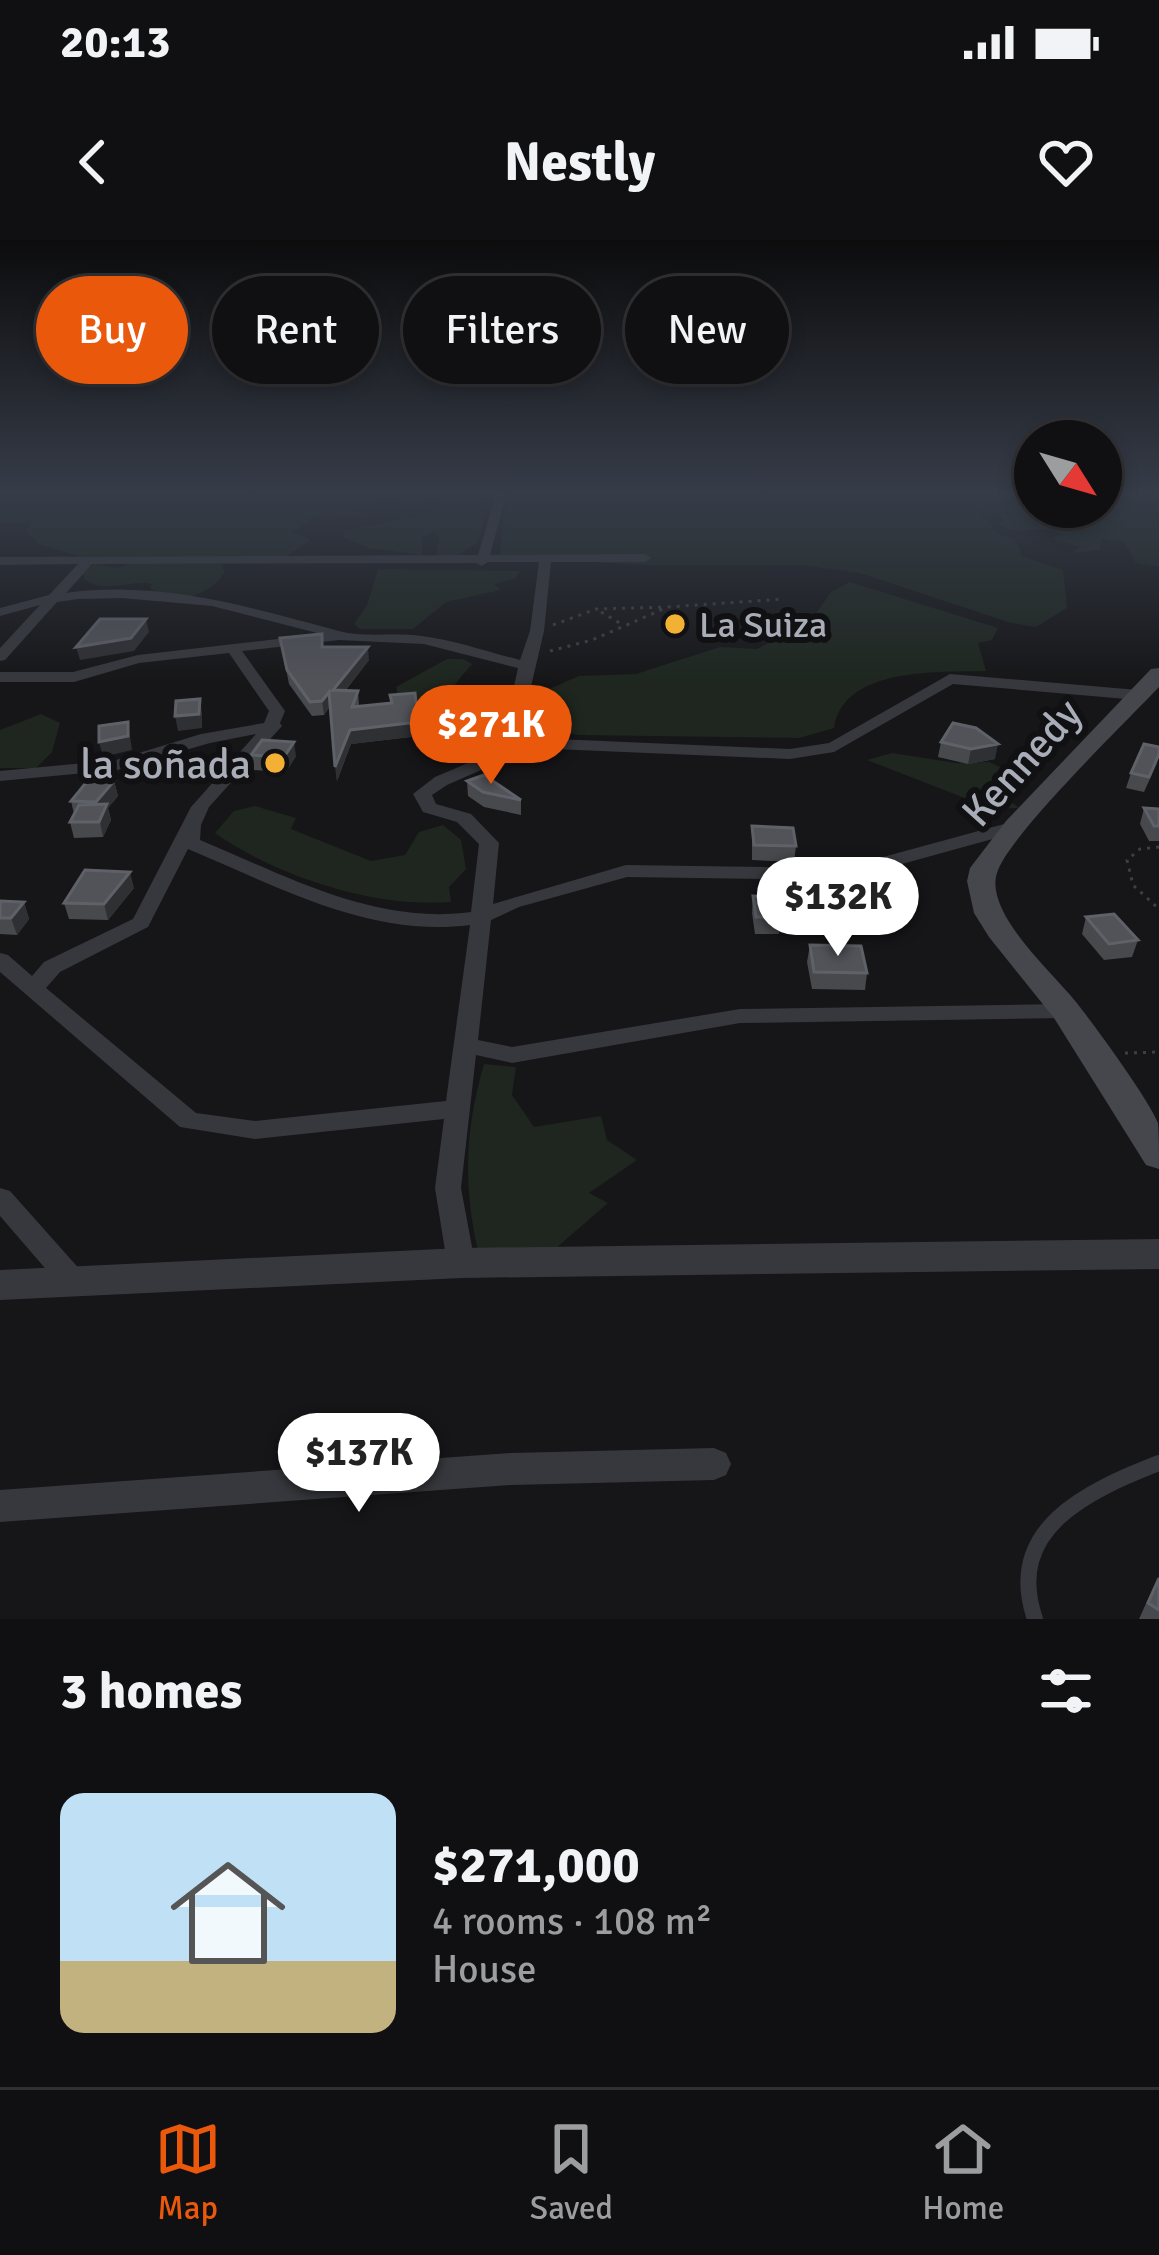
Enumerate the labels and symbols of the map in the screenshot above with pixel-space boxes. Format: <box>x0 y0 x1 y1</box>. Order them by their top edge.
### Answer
north arrow <box>1014 420 1122 528</box>
place label: La Suiza <box>699 603 827 648</box>
marker: La Suiza <box>662 611 688 637</box>
pin: $271K <box>407 685 575 787</box>
street label: Kennedy <box>952 688 1093 837</box>
place label: la soñada <box>80 739 251 790</box>
marker: la soñada <box>262 750 288 776</box>
pin: $132K <box>754 857 922 959</box>
pin: $137K <box>275 1413 443 1515</box>

